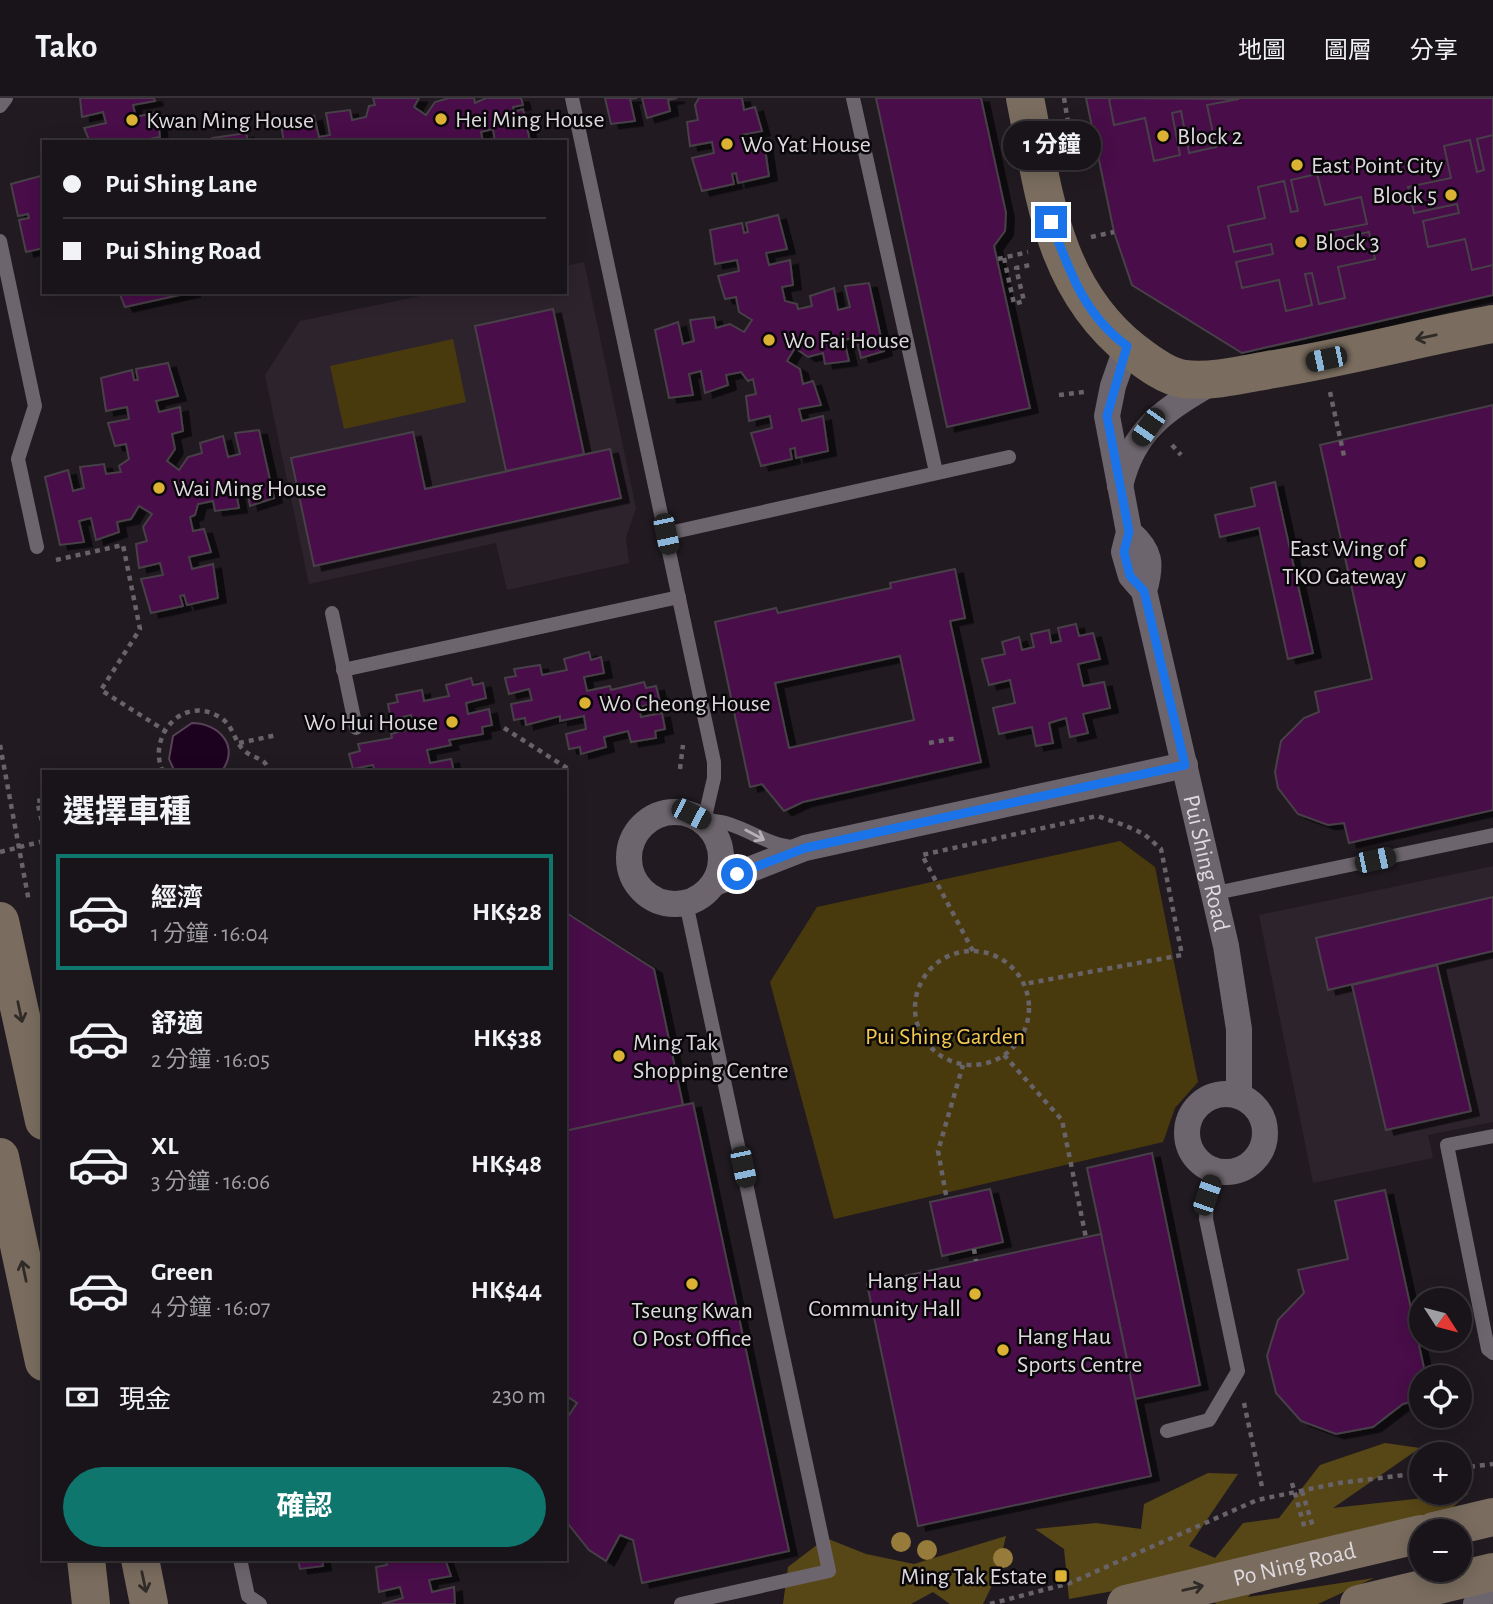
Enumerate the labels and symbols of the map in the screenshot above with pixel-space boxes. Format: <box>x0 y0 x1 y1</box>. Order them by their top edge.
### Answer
place label: Hei Ming House <box>455 108 604 132</box>
place label: Kwan Ming House <box>146 109 314 133</box>
marker: Hei Ming House <box>433 111 449 127</box>
marker: Kwan Ming House <box>124 112 140 128</box>
callout: 1 分鐘 <box>1002 121 1100 170</box>
place label: Block 2 <box>1177 125 1243 149</box>
marker: Block 2 <box>1155 128 1171 144</box>
place label: Wo Yat House <box>741 133 871 157</box>
marker: Wo Yat House <box>719 136 735 152</box>
place label: East Point City <box>1311 154 1443 178</box>
marker: East Point City <box>1289 157 1305 173</box>
place label: Block 5 <box>1372 184 1437 208</box>
marker: Block 5 <box>1443 187 1459 203</box>
route end <box>1035 206 1067 238</box>
place label: Block 3 <box>1315 231 1380 255</box>
marker: Block 3 <box>1293 234 1309 250</box>
place label: Wo Fai House <box>783 329 910 353</box>
one-way arrow <box>1415 331 1438 345</box>
marker: Wo Fai House <box>761 332 777 348</box>
car <box>1304 344 1349 374</box>
car <box>1128 404 1169 450</box>
place label: Wai Ming House <box>173 477 327 501</box>
marker: Wai Ming House <box>151 480 167 496</box>
car <box>652 511 681 557</box>
place label: East Wing of TKO Gateway <box>1282 537 1408 589</box>
marker: East Wing of TKO Gateway <box>1412 554 1428 570</box>
place label: Wo Cheong House <box>599 692 771 716</box>
marker: Wo Cheong House <box>577 695 593 711</box>
place label: Wo Hui House <box>304 711 438 735</box>
marker: Wo Hui House <box>444 714 460 730</box>
street label: Pui Shing Road <box>1178 792 1233 934</box>
car <box>668 795 715 833</box>
one-way arrow <box>744 828 764 842</box>
car <box>1353 845 1398 875</box>
route start <box>721 858 753 890</box>
one-way arrow <box>13 1000 27 1023</box>
park label: Pui Shing Garden <box>865 1025 1025 1049</box>
place label: Ming Tak Shopping Centre <box>633 1031 789 1083</box>
marker: Ming Tak Shopping Centre <box>611 1048 627 1064</box>
car <box>729 1144 758 1190</box>
car <box>1191 1172 1224 1218</box>
one-way arrow <box>17 1260 31 1283</box>
place label: Hang Hau Community Hall <box>808 1269 961 1321</box>
marker: Tseung Kwan O Post Office <box>684 1276 700 1292</box>
marker: Hang Hau Community Hall <box>967 1286 983 1302</box>
north arrow <box>1409 1288 1472 1351</box>
place label: Tseung Kwan O Post Office <box>631 1299 753 1351</box>
place label: Hang Hau Sports Centre <box>1017 1325 1142 1377</box>
marker: Hang Hau Sports Centre <box>995 1342 1011 1358</box>
street label: Po Ning Road <box>1231 1539 1358 1591</box>
place label: Ming Tak Estate <box>900 1565 1047 1589</box>
marker: Ming Tak Estate <box>1053 1568 1069 1584</box>
one-way arrow <box>138 1570 152 1593</box>
one-way arrow <box>1181 1581 1204 1594</box>

